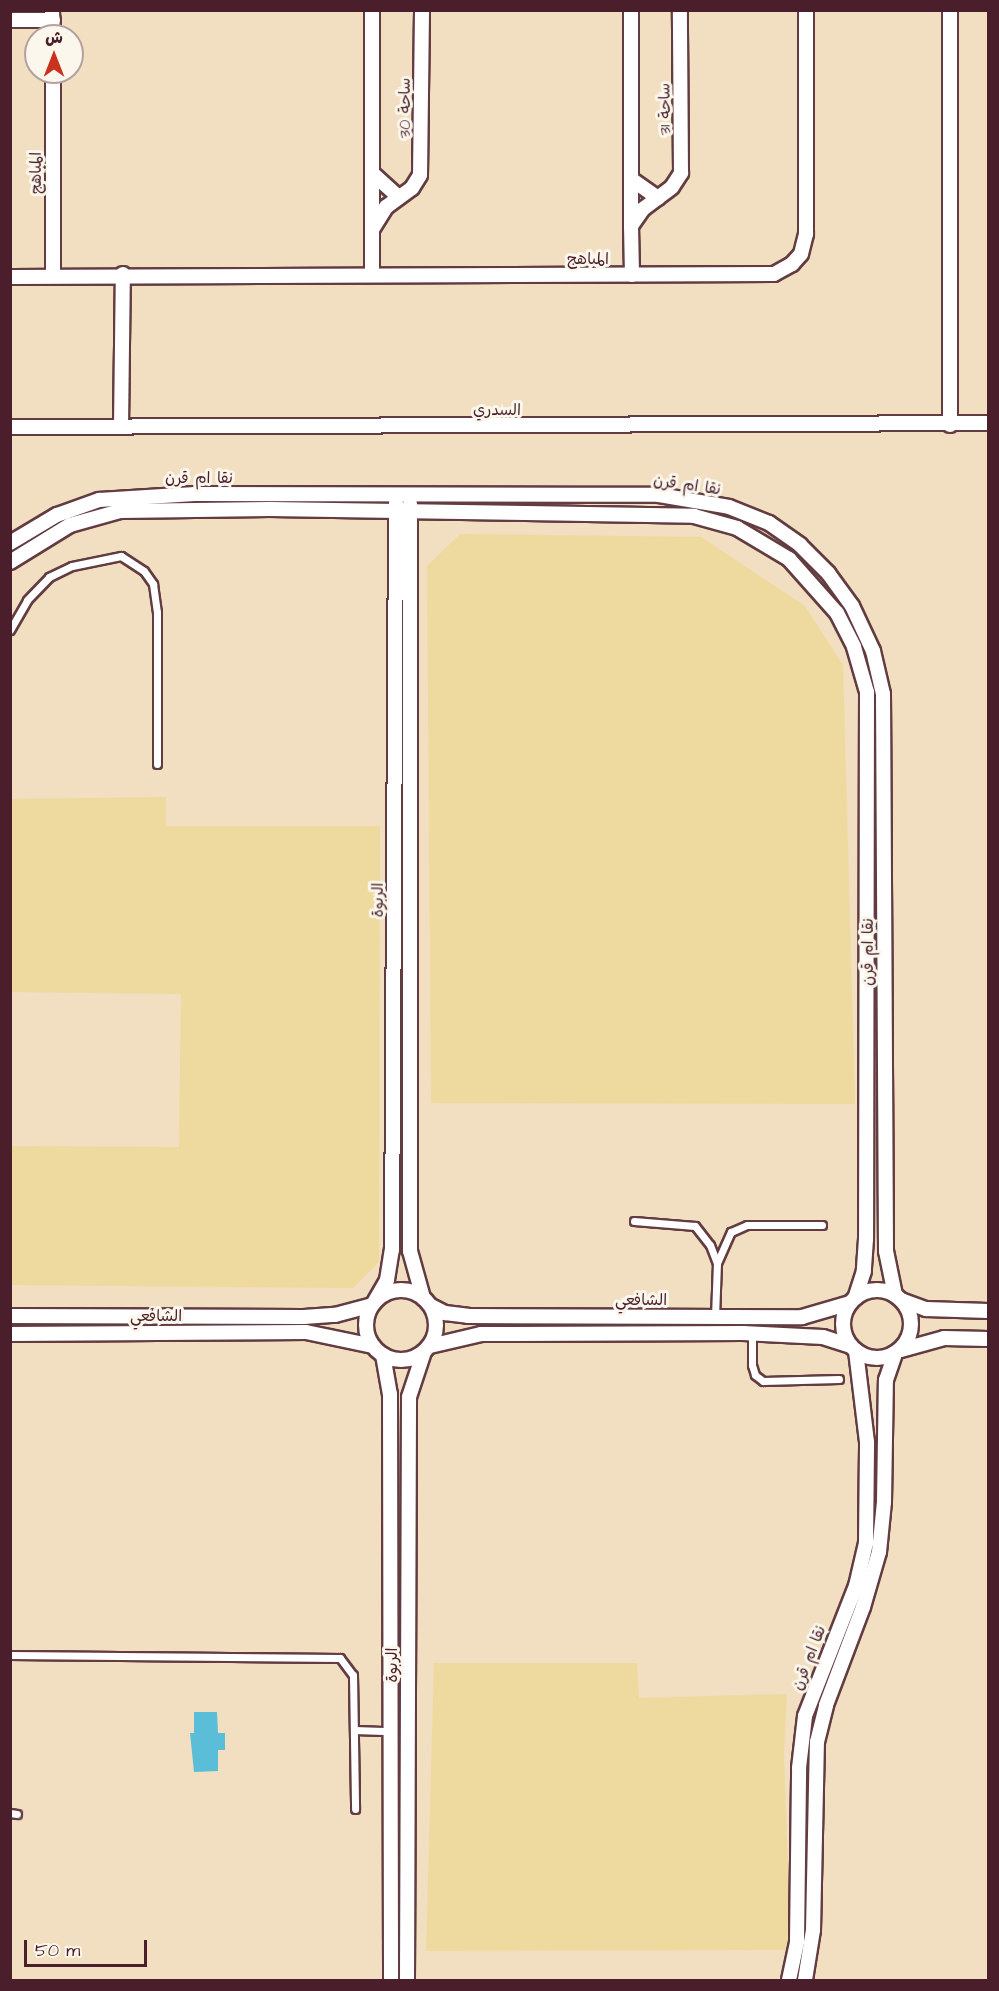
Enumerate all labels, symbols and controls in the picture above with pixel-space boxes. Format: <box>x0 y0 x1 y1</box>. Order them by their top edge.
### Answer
north arrow <box>24 24 84 84</box>
text: ش <box>45 27 63 49</box>
street label: ساحة 30 <box>395 78 415 138</box>
street label: ساحة 31 <box>655 83 675 135</box>
street label: المباهج <box>26 152 46 194</box>
street label: المباهج <box>567 249 609 269</box>
street label: السدري <box>473 400 521 420</box>
street label: نقا ام قرن <box>165 468 233 488</box>
street label: نقا ام قرن <box>652 471 722 499</box>
street label: الربوة <box>368 883 388 917</box>
street label: نقا ام قرن <box>858 918 878 986</box>
street label: الشافعي <box>615 1290 667 1310</box>
street label: الشافعي <box>130 1306 182 1326</box>
street label: نقا ام قرن <box>788 1623 830 1693</box>
street label: الربوة <box>382 1648 402 1682</box>
scale bar <box>27 1928 150 1966</box>
text: 50 m <box>35 1938 80 1963</box>

